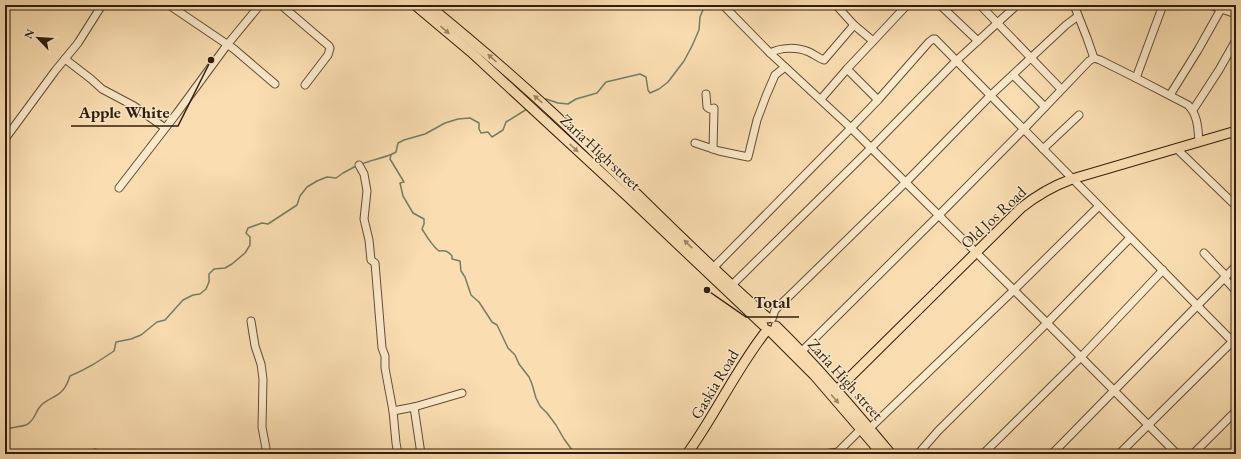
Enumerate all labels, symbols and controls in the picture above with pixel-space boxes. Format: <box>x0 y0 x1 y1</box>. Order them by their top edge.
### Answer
north arrow <box>18 18 58 58</box>
one-way arrow <box>440 25 450 34</box>
text: N <box>21 27 37 41</box>
one-way arrow <box>487 53 497 63</box>
one-way arrow <box>533 94 543 104</box>
callout: Apple White <box>71 97 178 126</box>
text: Apple White <box>77 101 170 123</box>
street label: Zaria High street <box>556 110 646 195</box>
one-way arrow <box>569 143 579 152</box>
street label: Old Jos Road <box>956 181 1031 253</box>
one-way arrow <box>684 240 693 249</box>
callout: Total <box>746 288 799 317</box>
text: Total <box>753 291 791 313</box>
street label: Zaria High street <box>803 334 888 425</box>
street label: Gaskia Road <box>685 345 744 423</box>
one-way arrow <box>831 394 840 405</box>

